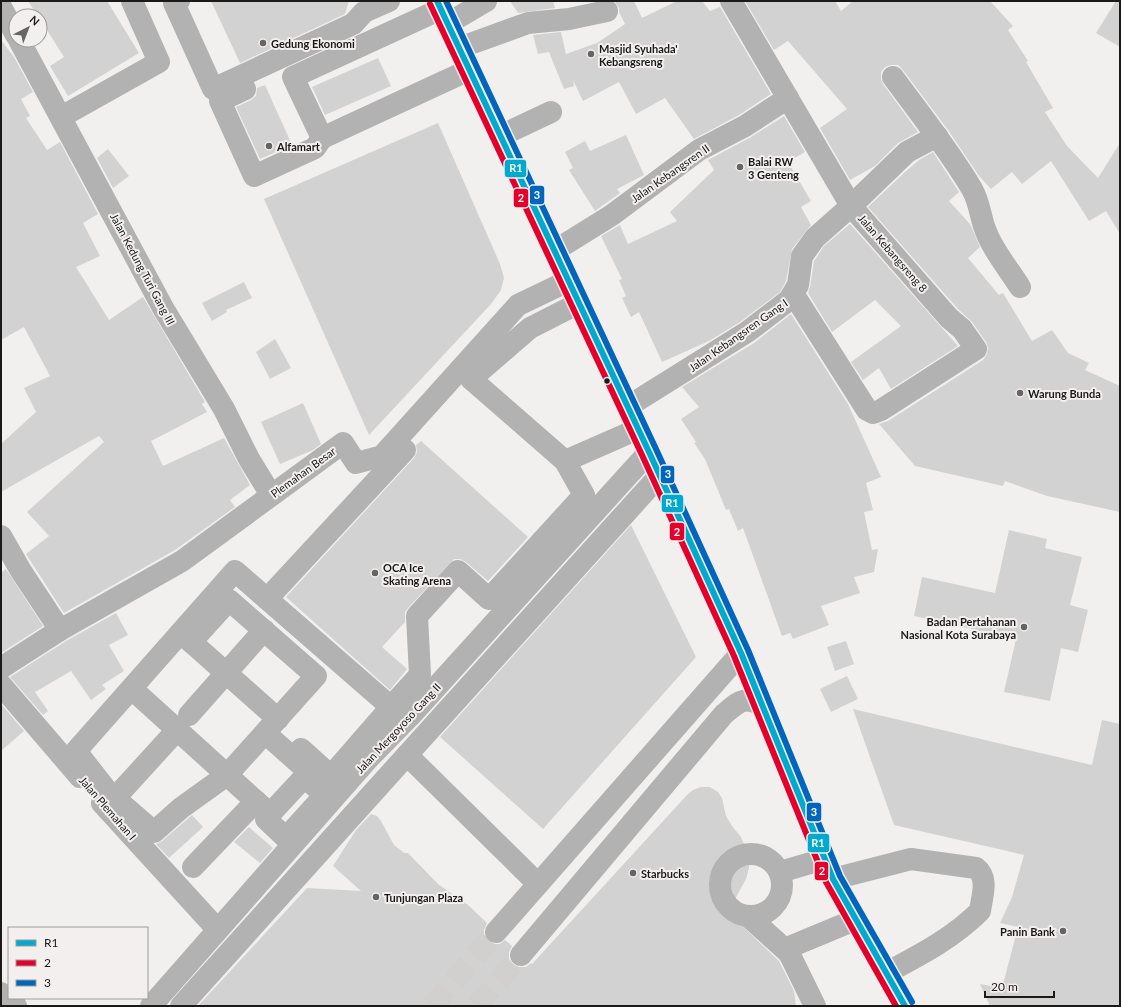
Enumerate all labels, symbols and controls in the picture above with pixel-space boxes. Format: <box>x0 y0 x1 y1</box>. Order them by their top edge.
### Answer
north arrow <box>8 8 48 48</box>
text: N <box>28 13 43 28</box>
place label: Gedung Ekonomi <box>271 37 355 50</box>
marker: Gedung Ekonomi <box>258 38 268 48</box>
place label: Masjid Syuhada' Kebangsreng <box>599 42 678 68</box>
marker: Masjid Syuhada' Kebangsreng <box>586 49 596 59</box>
place label: Alfamart <box>276 140 321 153</box>
marker: Alfamart <box>264 141 274 151</box>
street label: Jalan Kebangsren II <box>628 141 712 205</box>
place label: Balai RW 3 Genteng <box>748 155 799 181</box>
line badge: R1 <box>504 159 527 178</box>
text: R1 <box>509 161 523 174</box>
marker: Balai RW 3 Genteng <box>735 162 745 172</box>
line badge: 3 <box>529 185 545 205</box>
line badge: 2 <box>513 188 529 208</box>
text: 3 <box>534 188 540 201</box>
text: 2 <box>518 191 524 204</box>
street label: Jalan Kedung Turi Gang III <box>108 211 178 327</box>
street label: Jalan Kebangsreng 8 <box>856 212 930 294</box>
street label: Jalan Kebangsren Gang I <box>686 296 790 374</box>
unlabelled marker <box>602 376 612 386</box>
place label: Warung Bunda <box>1028 387 1101 400</box>
marker: Warung Bunda <box>1015 388 1025 398</box>
street label: Plemahan Besar <box>268 444 338 500</box>
line badge: 3 <box>660 465 675 484</box>
text: 3 <box>665 467 671 480</box>
line badge: R1 <box>661 494 684 513</box>
text: R1 <box>665 496 679 509</box>
line badge: 2 <box>669 522 685 541</box>
text: 2 <box>674 525 680 538</box>
place label: OCA Ice Skating Arena <box>383 561 451 587</box>
marker: OCA Ice Skating Arena <box>370 568 380 578</box>
place label: Badan Pertahanan Nasional Kota Surabaya <box>901 615 1016 641</box>
marker: Badan Pertahanan Nasional Kota Surabaya <box>1019 622 1029 632</box>
street label: Jalan Mergoyoso Gang II <box>353 680 443 776</box>
street label: Jalan Plemahan I <box>77 774 139 842</box>
line badge: 3 <box>806 802 822 822</box>
text: 3 <box>811 805 817 818</box>
line badge: R1 <box>807 833 830 853</box>
text: R1 <box>811 836 825 849</box>
line badge: 2 <box>814 861 829 881</box>
text: 2 <box>819 864 825 877</box>
place label: Starbucks <box>641 867 689 880</box>
marker: Starbucks <box>628 868 638 878</box>
place label: Tunjungan Plaza <box>384 891 463 904</box>
marker: Tunjungan Plaza <box>371 892 381 902</box>
place label: Panin Bank <box>1000 925 1055 938</box>
marker: Panin Bank <box>1058 926 1068 936</box>
legend <box>8 927 148 999</box>
text: R1 <box>44 935 59 950</box>
text: 2 <box>44 955 51 970</box>
scale bar <box>985 973 1054 999</box>
text: 3 <box>44 975 51 990</box>
text: 20 m <box>991 979 1018 994</box>

